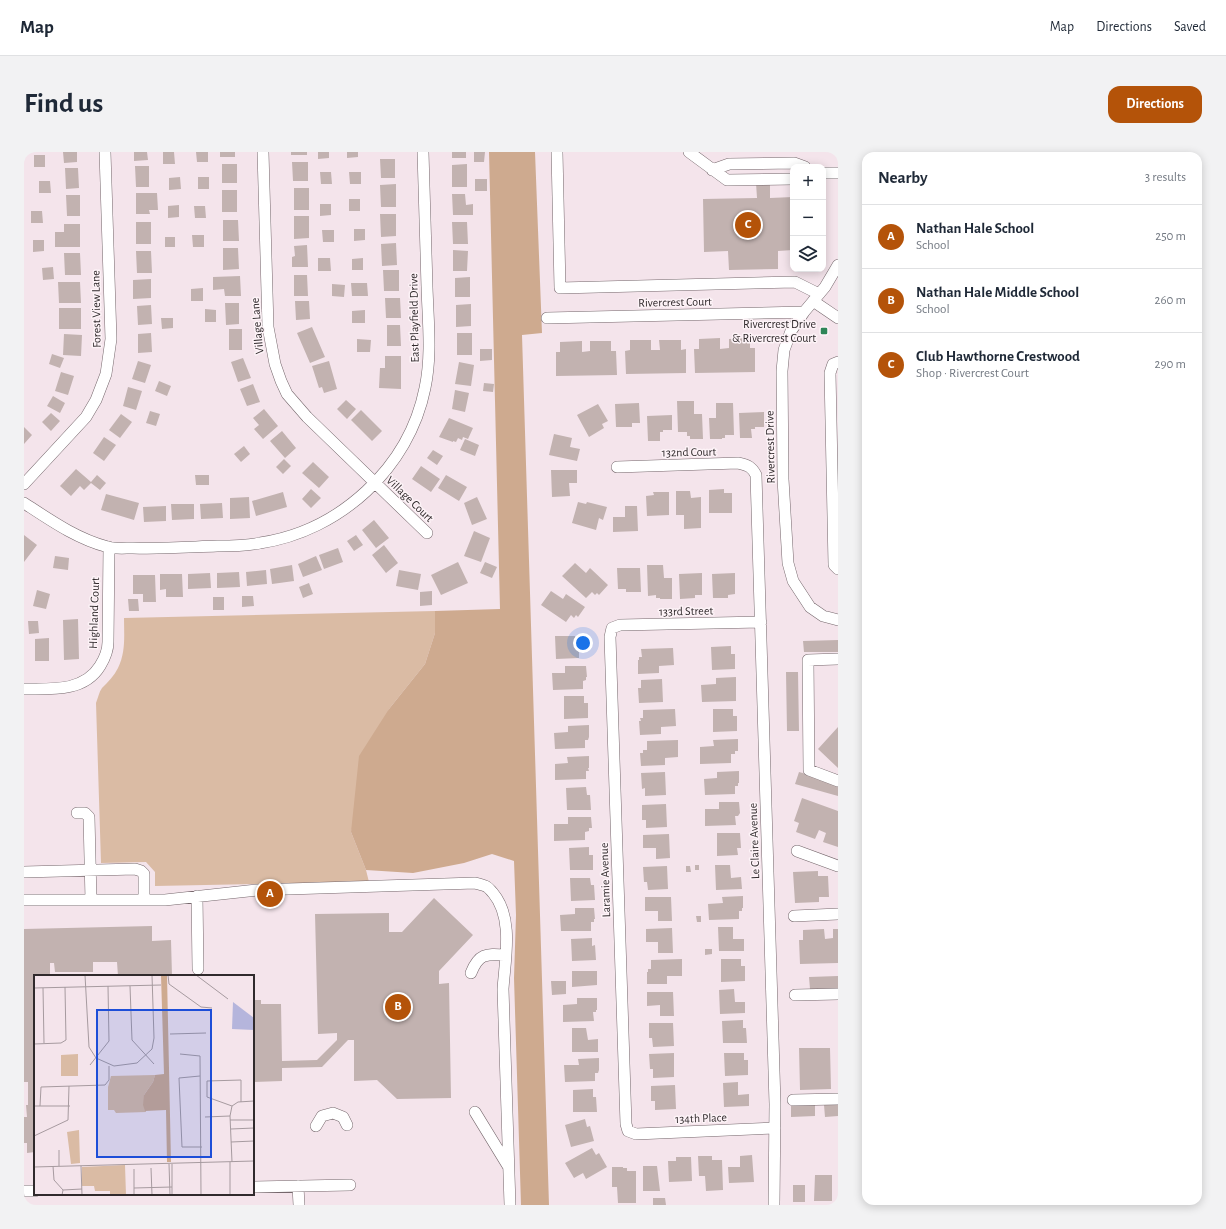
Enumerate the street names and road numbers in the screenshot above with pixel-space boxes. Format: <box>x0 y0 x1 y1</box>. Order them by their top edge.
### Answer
street label: Forest View Lane <box>89 270 103 348</box>
street label: East Playfield Drive <box>407 273 422 363</box>
street label: Rivercrest Court <box>638 295 712 309</box>
street label: Village Lane <box>249 297 265 355</box>
street label: Rivercrest Drive <box>763 410 777 484</box>
street label: 132nd Court <box>662 446 717 458</box>
street label: Village Court <box>384 474 436 524</box>
street label: Highland Court <box>87 577 101 649</box>
street label: 133rd Street <box>659 605 713 617</box>
street label: Le Claire Avenue <box>747 803 761 879</box>
street label: Laramie Avenue <box>598 843 612 917</box>
street label: 134th Place <box>675 1111 727 1125</box>

